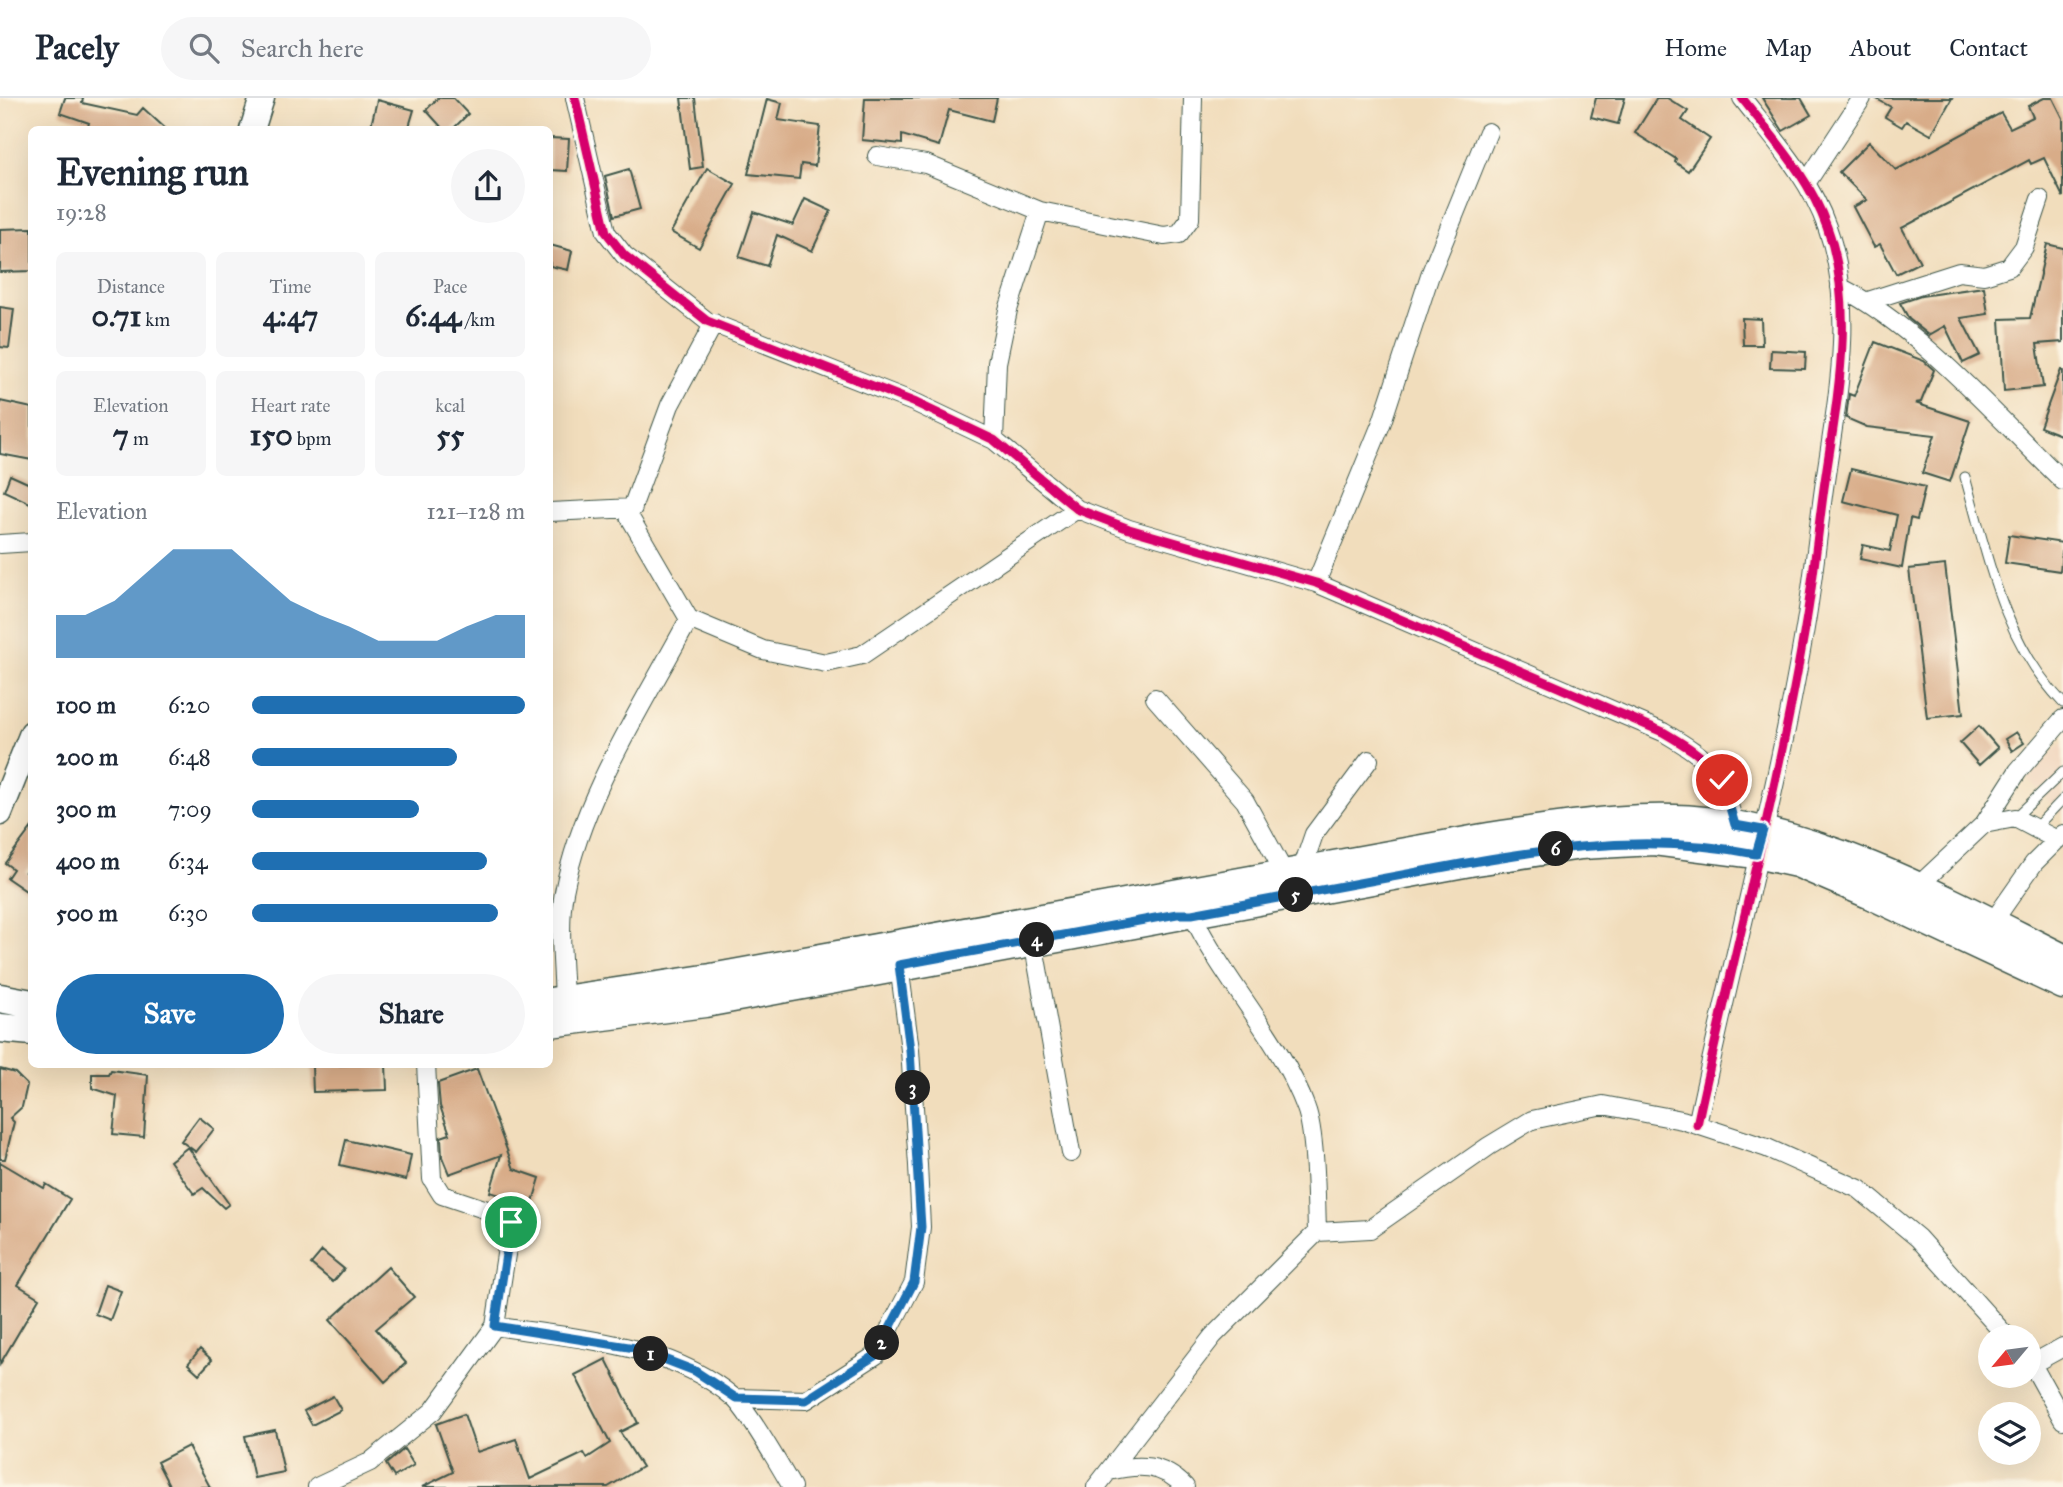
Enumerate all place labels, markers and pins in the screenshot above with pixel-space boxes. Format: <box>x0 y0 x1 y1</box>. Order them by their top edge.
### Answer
pin <box>1692 750 1752 810</box>
pin: 6 <box>1538 832 1574 866</box>
pin: 5 <box>1278 878 1314 912</box>
pin: 4 <box>1020 922 1054 958</box>
pin: 3 <box>895 1070 930 1105</box>
pin <box>481 1192 541 1252</box>
pin: 2 <box>864 1326 900 1360</box>
pin: 1 <box>634 1336 668 1372</box>

